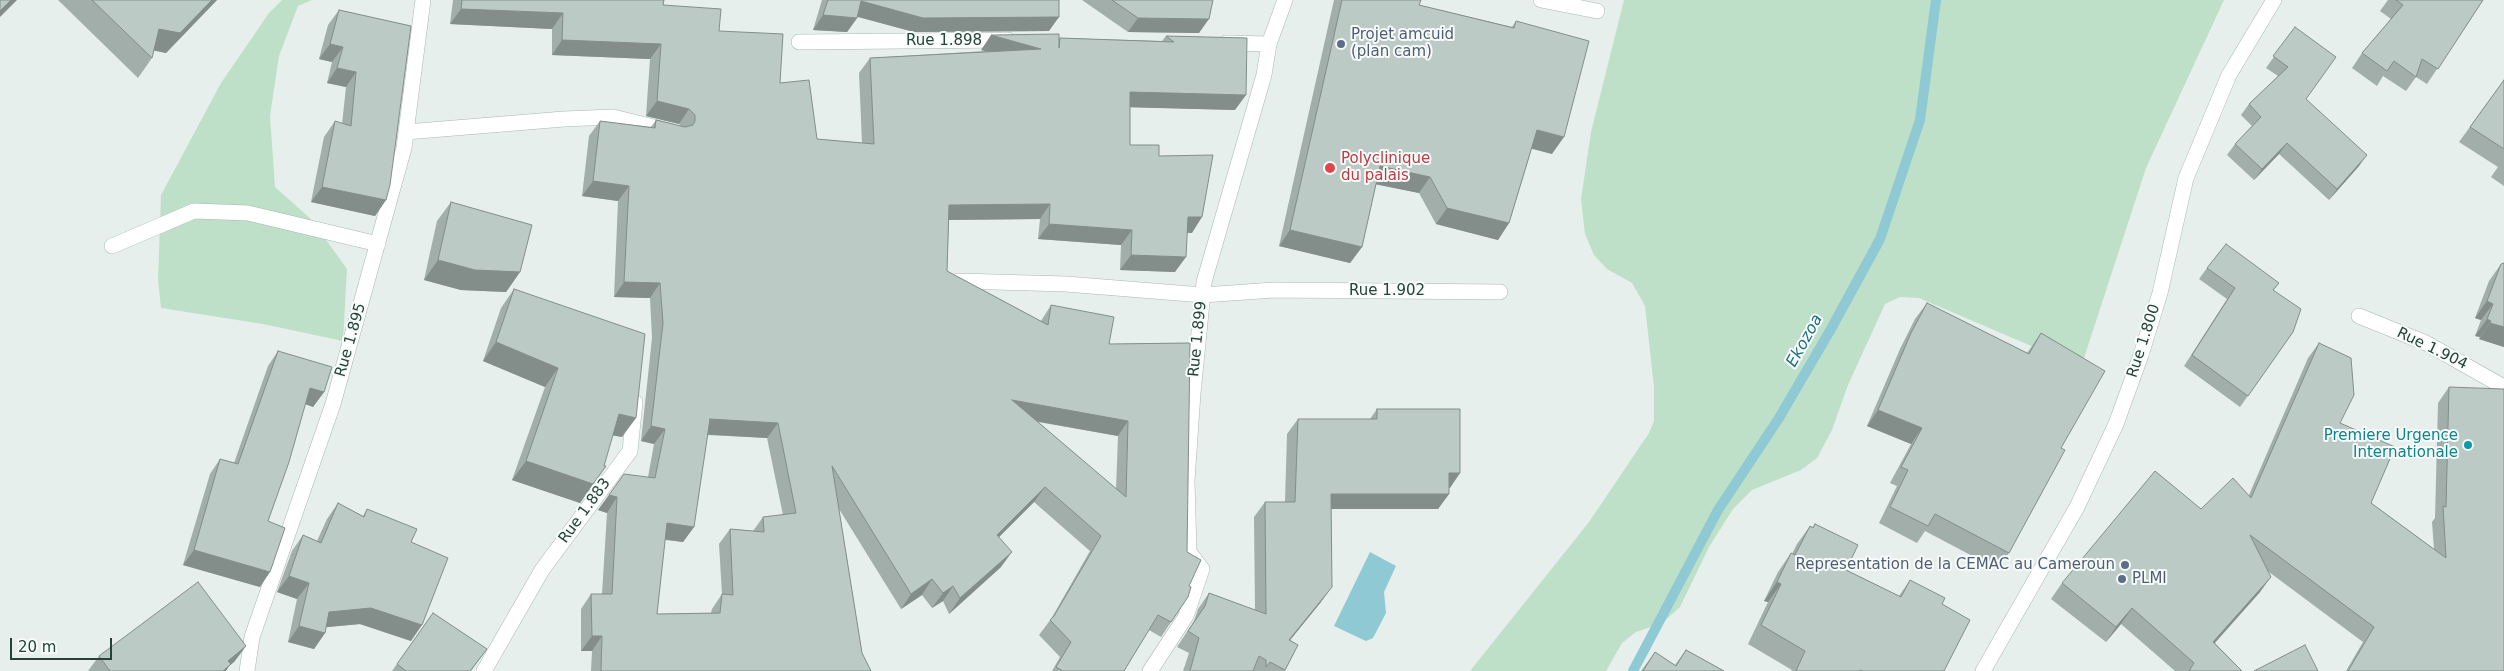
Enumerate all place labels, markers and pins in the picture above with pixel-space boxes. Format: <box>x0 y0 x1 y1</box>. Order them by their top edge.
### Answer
place label: Projet amcuid (plan cam) <box>1351 26 1454 61</box>
marker: Projet amcuid (plan cam) <box>1335 38 1347 50</box>
place label: Polyclinique du palais <box>1341 150 1430 185</box>
marker: Polyclinique du palais <box>1323 161 1337 175</box>
place label: Premiere Urgence Internationale <box>2324 427 2458 462</box>
marker: Premiere Urgence Internationale <box>2462 439 2474 451</box>
place label: Representation de la CEMAC au Cameroun <box>1796 556 2115 574</box>
marker: Representation de la CEMAC au Cameroun <box>2119 559 2131 571</box>
place label: PLMI <box>2132 570 2167 588</box>
marker: PLMI <box>2116 573 2128 585</box>

